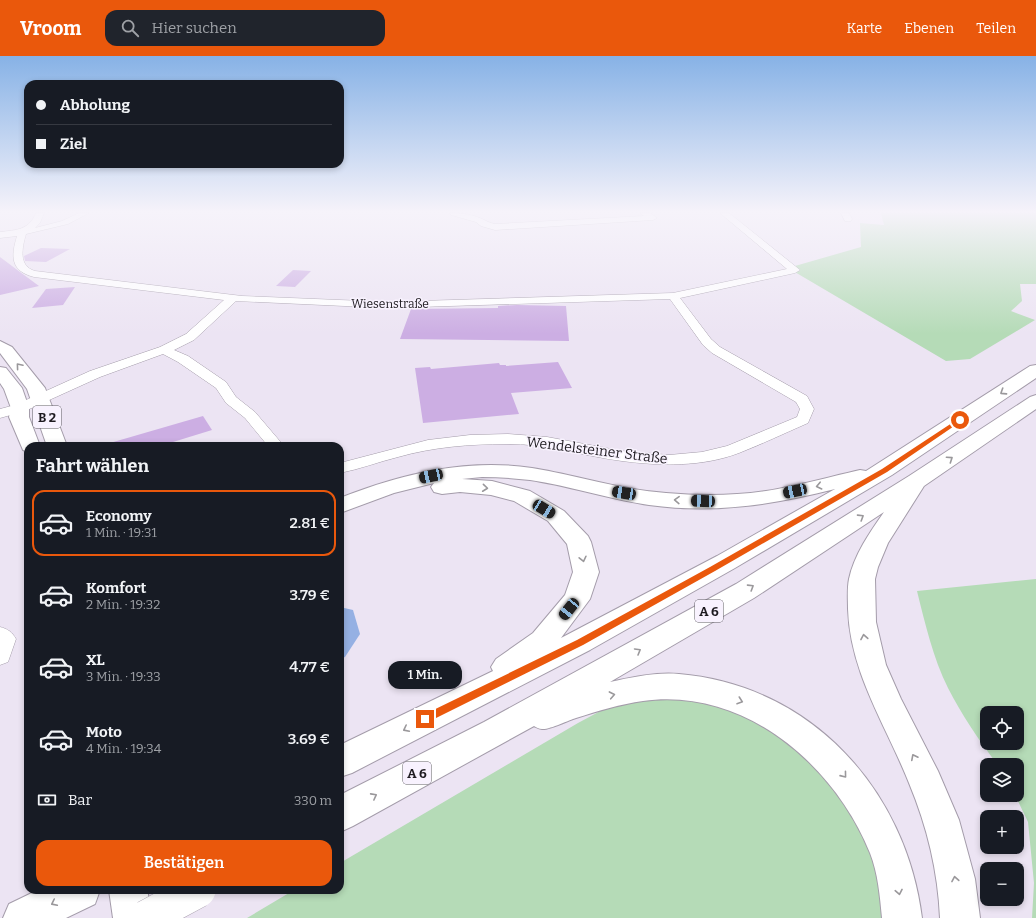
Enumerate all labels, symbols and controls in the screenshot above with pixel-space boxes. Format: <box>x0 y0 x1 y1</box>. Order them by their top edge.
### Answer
search box <box>105 10 385 46</box>
text: Vroom <box>20 17 81 40</box>
icon: search <box>119 17 141 39</box>
text: Hier suchen <box>151 19 237 37</box>
text: Karte <box>847 20 882 37</box>
text: Ebenen <box>904 20 954 37</box>
text: Teilen <box>976 20 1016 37</box>
text: Abholung <box>60 96 130 114</box>
text: Ziel <box>60 135 87 153</box>
street label: Wiesenstraße <box>351 297 429 311</box>
one-way arrow <box>17 363 24 370</box>
one-way arrow <box>1001 387 1008 394</box>
road number: B 2 <box>33 406 61 428</box>
route start <box>951 411 969 429</box>
street label: Wendelsteiner Straße <box>525 433 668 468</box>
text: Fahrt wählen <box>36 455 149 477</box>
one-way arrow <box>946 456 953 464</box>
car <box>418 468 444 484</box>
one-way arrow <box>816 481 823 490</box>
one-way arrow <box>482 483 488 492</box>
car <box>782 483 808 499</box>
car <box>611 485 637 501</box>
car <box>691 495 715 507</box>
one-way arrow <box>674 496 680 504</box>
car <box>531 498 557 520</box>
icon: car <box>38 505 74 541</box>
text: Economy <box>86 507 152 525</box>
text: 2.81 € <box>289 514 330 532</box>
one-way arrow <box>857 514 864 521</box>
text: 1 Min. · 19:31 <box>86 525 157 540</box>
one-way arrow <box>579 556 587 562</box>
icon: car <box>38 577 74 613</box>
text: Komfort <box>86 579 146 597</box>
one-way arrow <box>747 584 754 591</box>
text: 3.79 € <box>289 586 330 604</box>
car <box>557 596 581 622</box>
text: 2 Min. · 19:32 <box>86 597 160 612</box>
road number: A 6 <box>695 600 723 622</box>
one-way arrow <box>861 634 869 640</box>
one-way arrow <box>634 648 642 655</box>
icon: car <box>38 649 74 685</box>
text: XL <box>86 651 105 669</box>
text: 4.77 € <box>289 658 330 676</box>
callout: 1 Min. <box>388 661 462 689</box>
text: 1 Min. <box>408 667 442 682</box>
text: 3 Min. · 19:33 <box>86 669 161 684</box>
one-way arrow <box>609 691 615 699</box>
one-way arrow <box>736 696 743 705</box>
map controls <box>980 706 1024 906</box>
button: locate <box>980 706 1024 750</box>
route end <box>416 710 434 728</box>
icon: car <box>38 721 74 757</box>
text: Moto <box>86 723 122 741</box>
one-way arrow <box>402 724 410 732</box>
text: 3.69 € <box>288 730 330 748</box>
text: 4 Min. · 19:34 <box>86 741 161 756</box>
one-way arrow <box>911 753 919 761</box>
button: layers <box>980 758 1024 802</box>
road number: A 6 <box>403 762 431 784</box>
one-way arrow <box>840 771 847 778</box>
icon: cash <box>36 789 58 811</box>
text: Bar <box>68 791 92 809</box>
text: 330 m <box>294 793 332 808</box>
one-way arrow <box>370 793 378 801</box>
button: + <box>980 810 1024 854</box>
button: Bestätigen <box>36 840 332 886</box>
button: − <box>980 862 1024 906</box>
one-way arrow <box>951 876 960 883</box>
one-way arrow <box>894 889 902 895</box>
one-way arrow <box>51 898 58 906</box>

